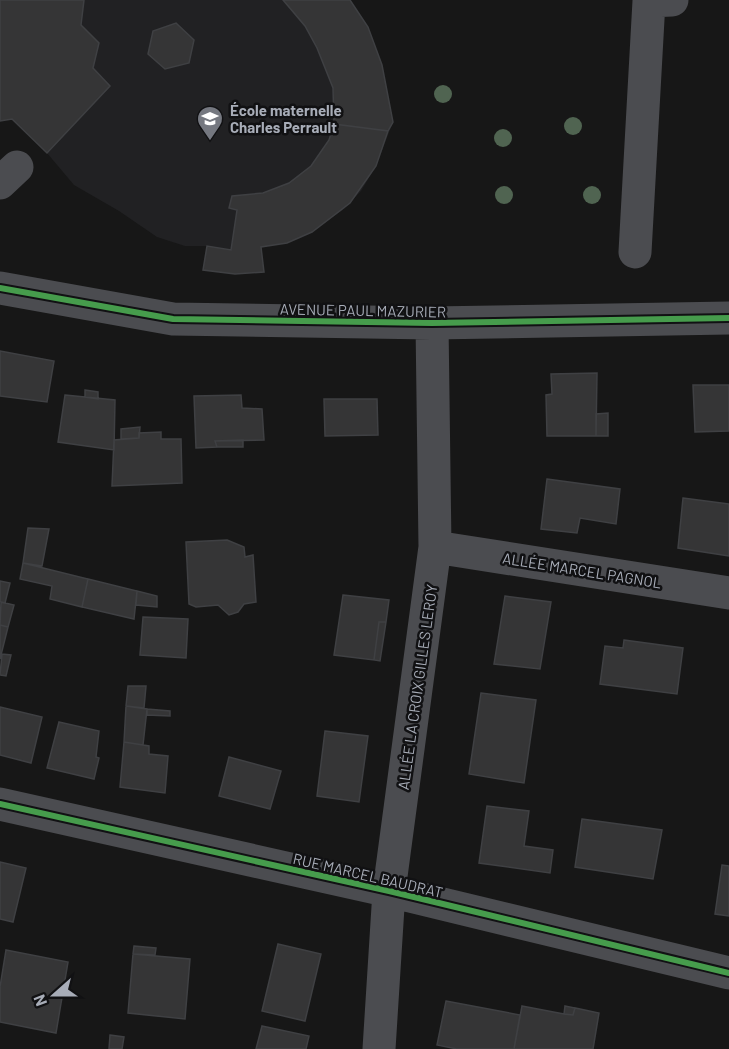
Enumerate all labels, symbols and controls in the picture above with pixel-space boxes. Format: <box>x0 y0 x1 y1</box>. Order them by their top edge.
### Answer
place label: École maternelle Charles Perrault <box>230 101 342 136</box>
school or university icon: École maternelle Charles Perrault <box>195 104 225 142</box>
street label: AVENUE PAUL MAZURIER <box>280 300 446 320</box>
street label: ALLÉE MARCEL PAGNOL <box>501 549 663 591</box>
street label: ALLÉE LA CROIX GILLES LEROY <box>394 583 440 791</box>
street label: RUE MARCEL BAUDRAT <box>291 849 445 901</box>
north arrow <box>24 965 84 1025</box>
text: N <box>29 992 50 1009</box>

